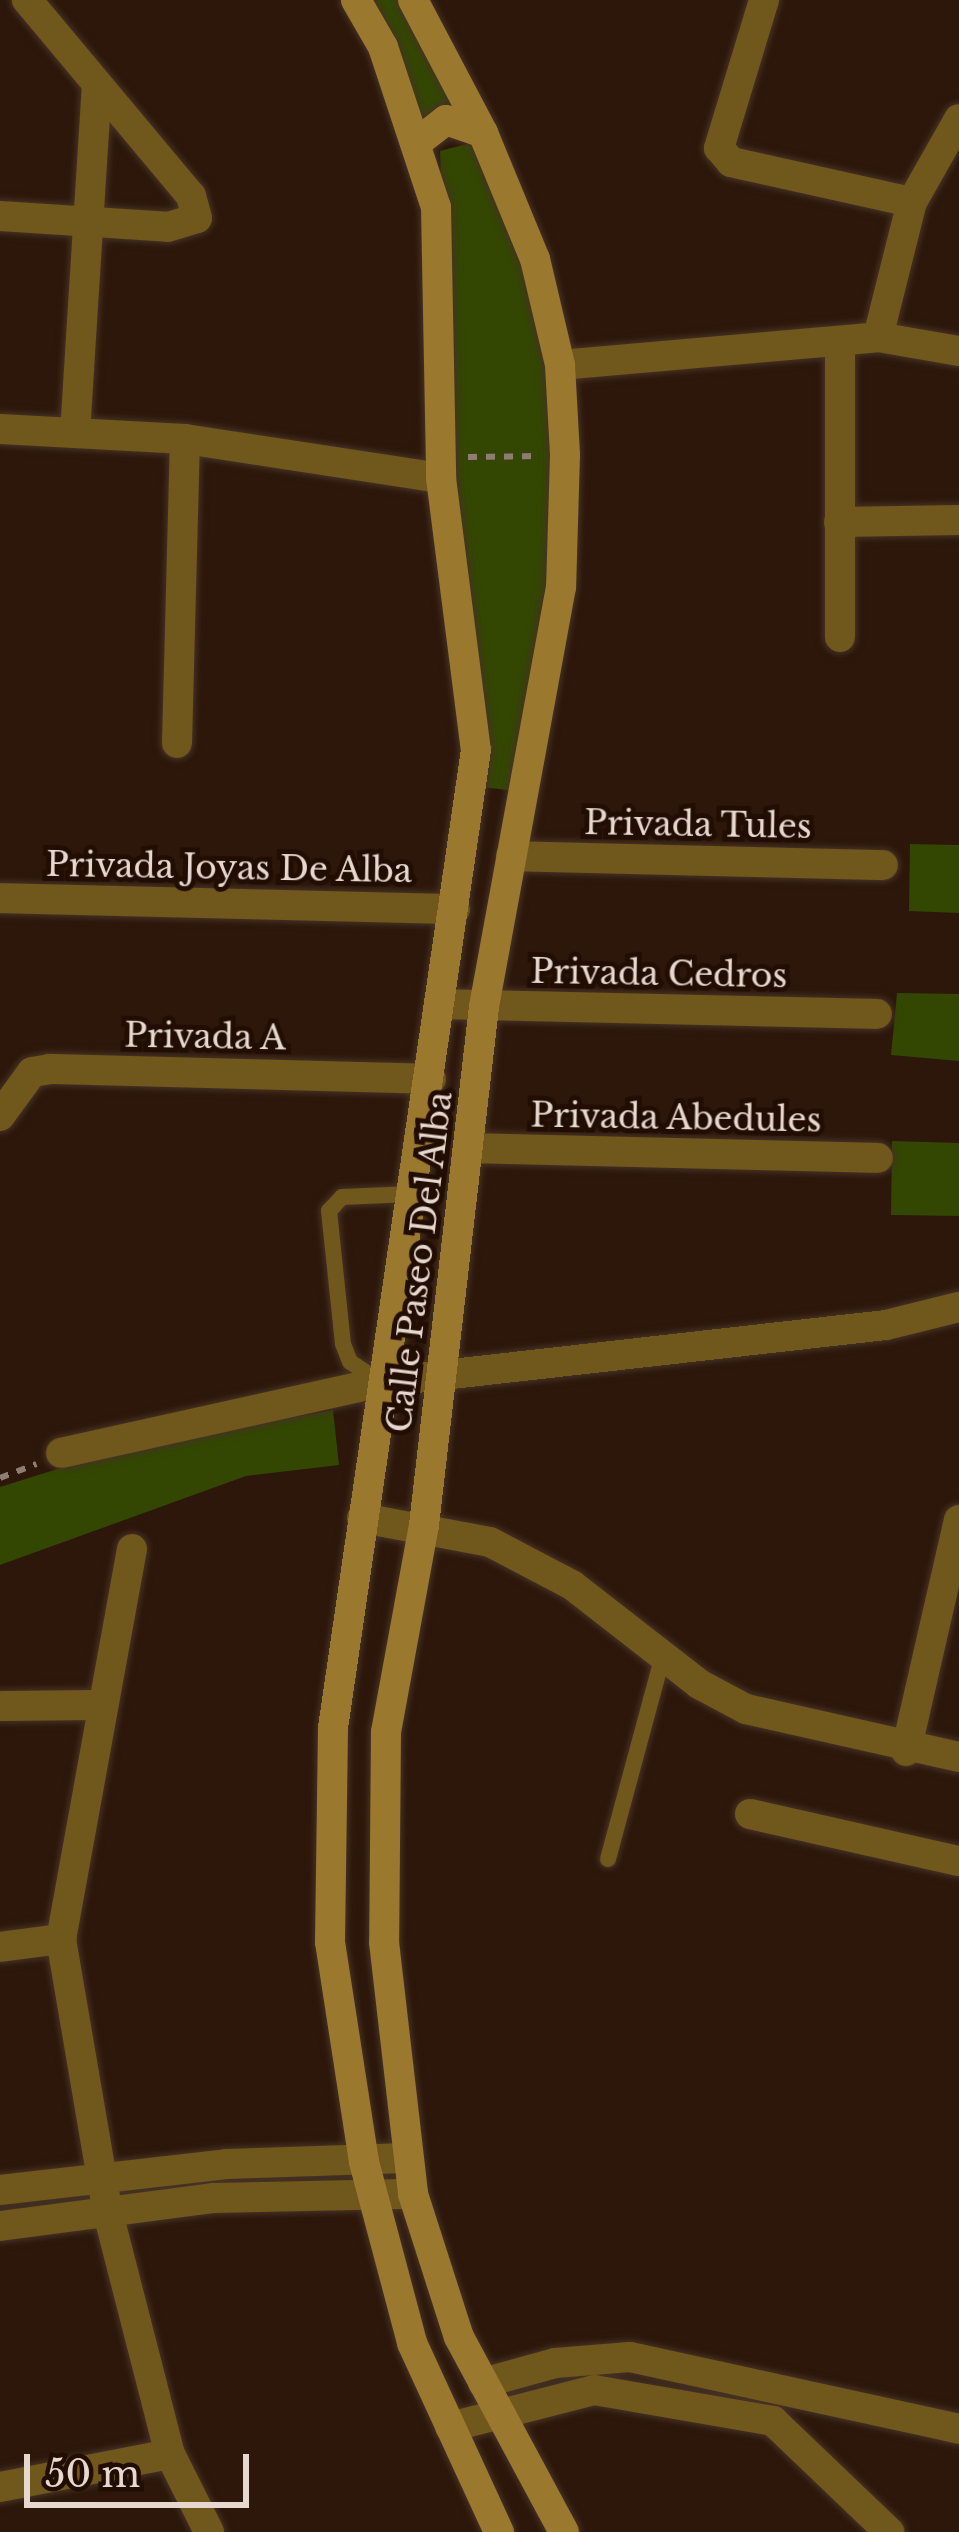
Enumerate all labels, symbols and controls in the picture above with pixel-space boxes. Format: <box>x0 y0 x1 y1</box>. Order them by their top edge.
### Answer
street label: Privada Tules <box>583 803 813 847</box>
street label: Privada Joyas De Alba <box>45 845 413 891</box>
street label: Privada Cedros <box>530 952 788 996</box>
street label: Privada A <box>123 1016 287 1058</box>
street label: Calle Paseo Del Alba <box>379 1089 461 1435</box>
street label: Privada Abedules <box>529 1096 823 1140</box>
scale bar <box>30 2430 255 2504</box>
text: 50 m <box>45 2452 140 2497</box>

